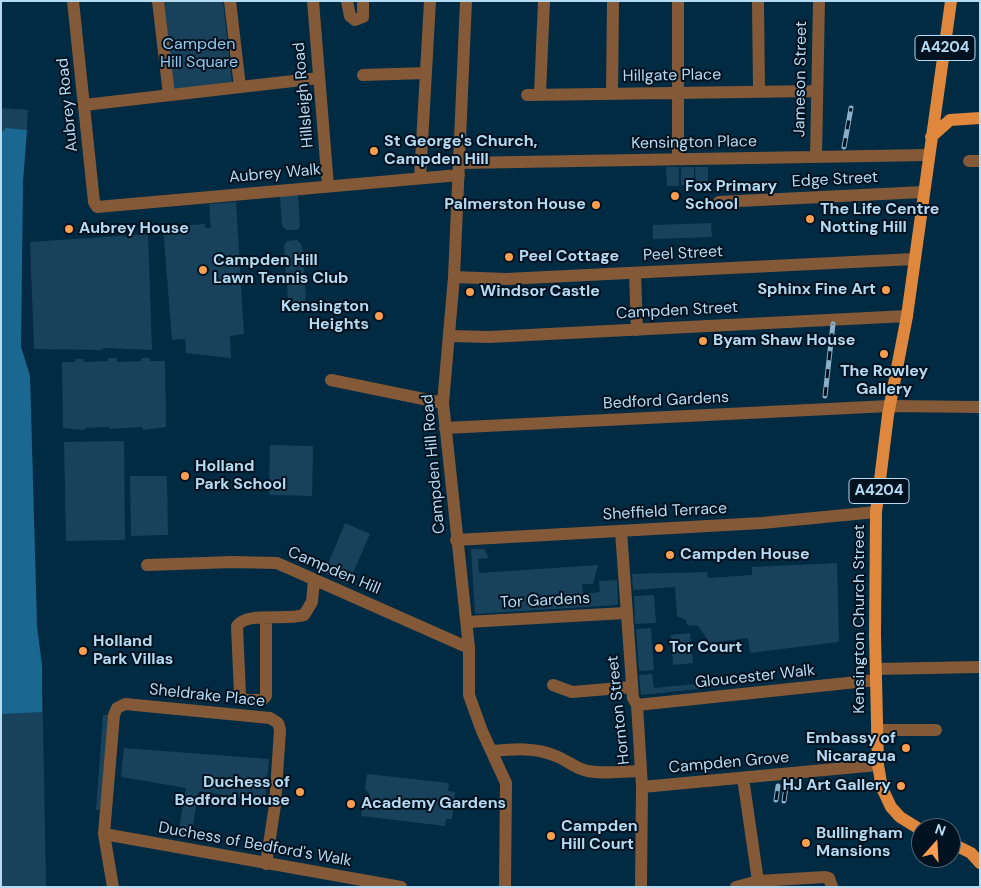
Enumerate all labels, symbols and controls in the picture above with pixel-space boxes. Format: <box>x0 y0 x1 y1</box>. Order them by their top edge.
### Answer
street label: Jameson Street <box>790 21 812 137</box>
park label: Campden Hill Square <box>160 35 238 73</box>
road number: A4204 <box>915 36 975 60</box>
street label: Hillsleigh Road <box>290 41 318 149</box>
street label: Aubrey Road <box>54 57 82 153</box>
street label: Hillgate Place <box>623 66 721 86</box>
place label: St George's Church, Campden Hill <box>384 132 537 170</box>
street label: Kensington Place <box>631 132 757 154</box>
marker: St George's Church, Campden Hill <box>368 145 380 157</box>
street label: Aubrey Walk <box>228 160 322 188</box>
street label: Edge Street <box>791 168 879 192</box>
place label: Fox Primary School <box>685 177 777 215</box>
marker: Fox Primary School <box>669 190 681 202</box>
place label: Palmerston House <box>444 195 586 215</box>
marker: Palmerston House <box>590 199 602 211</box>
place label: The Life Centre Notting Hill <box>820 200 939 238</box>
marker: The Life Centre Notting Hill <box>804 213 816 225</box>
place label: Aubrey House <box>79 219 189 239</box>
marker: Aubrey House <box>63 223 75 235</box>
street label: Peel Street <box>642 242 724 266</box>
place label: Peel Cottage <box>519 247 619 267</box>
place label: Campden Hill Lawn Tennis Club <box>213 251 349 289</box>
marker: Peel Cottage <box>503 251 515 263</box>
marker: Campden Hill Lawn Tennis Club <box>197 264 209 276</box>
place label: Sphinx Fine Art <box>757 280 876 300</box>
place label: Windsor Castle <box>480 282 600 302</box>
marker: Sphinx Fine Art <box>880 284 892 296</box>
marker: Windsor Castle <box>464 286 476 298</box>
place label: Kensington Heights <box>281 297 369 335</box>
street label: Campden Street <box>615 298 739 324</box>
marker: Kensington Heights <box>373 310 385 322</box>
place label: Byam Shaw House <box>713 331 855 351</box>
marker: Byam Shaw House <box>697 335 709 347</box>
marker: The Rowley Gallery <box>878 348 890 360</box>
place label: The Rowley Gallery <box>840 362 928 400</box>
street label: Bedford Gardens <box>603 388 729 414</box>
street label: Campden Hill Road <box>418 393 450 535</box>
place label: Holland Park School <box>195 457 286 495</box>
marker: Holland Park School <box>179 470 191 482</box>
road number: A4204 <box>849 478 909 504</box>
street label: Sheffield Terrace <box>602 499 728 525</box>
street label: Kensington Church Street <box>850 524 870 714</box>
street label: Campden Hill <box>285 543 383 599</box>
place label: Campden House <box>680 545 810 565</box>
marker: Campden House <box>664 549 676 561</box>
street label: Tor Gardens <box>500 589 590 613</box>
place label: Holland Park Villas <box>93 632 173 670</box>
place label: Tor Court <box>669 638 742 658</box>
marker: Tor Court <box>653 642 665 654</box>
marker: Holland Park Villas <box>77 645 89 657</box>
street label: Hornton Street <box>604 654 634 766</box>
street label: Gloucester Walk <box>694 661 816 693</box>
street label: Sheldrake Place <box>148 680 266 712</box>
place label: Embassy of Nicaragua <box>806 729 896 767</box>
marker: Embassy of Nicaragua <box>900 742 912 754</box>
street label: Campden Grove <box>668 748 790 778</box>
place label: Duchess of Bedford House <box>174 773 290 811</box>
place label: HJ Art Gallery <box>782 776 891 796</box>
marker: HJ Art Gallery <box>895 780 907 792</box>
marker: Duchess of Bedford House <box>294 786 306 798</box>
place label: Academy Gardens <box>361 794 506 814</box>
marker: Academy Gardens <box>345 798 357 810</box>
place label: Campden Hill Court <box>561 817 638 855</box>
north arrow <box>911 818 961 868</box>
street label: Duchess of Bedford's Walk <box>157 819 353 871</box>
text: N <box>933 820 948 840</box>
place label: Bullingham Mansions <box>816 824 903 862</box>
marker: Campden Hill Court <box>545 830 557 842</box>
marker: Bullingham Mansions <box>800 837 812 849</box>

